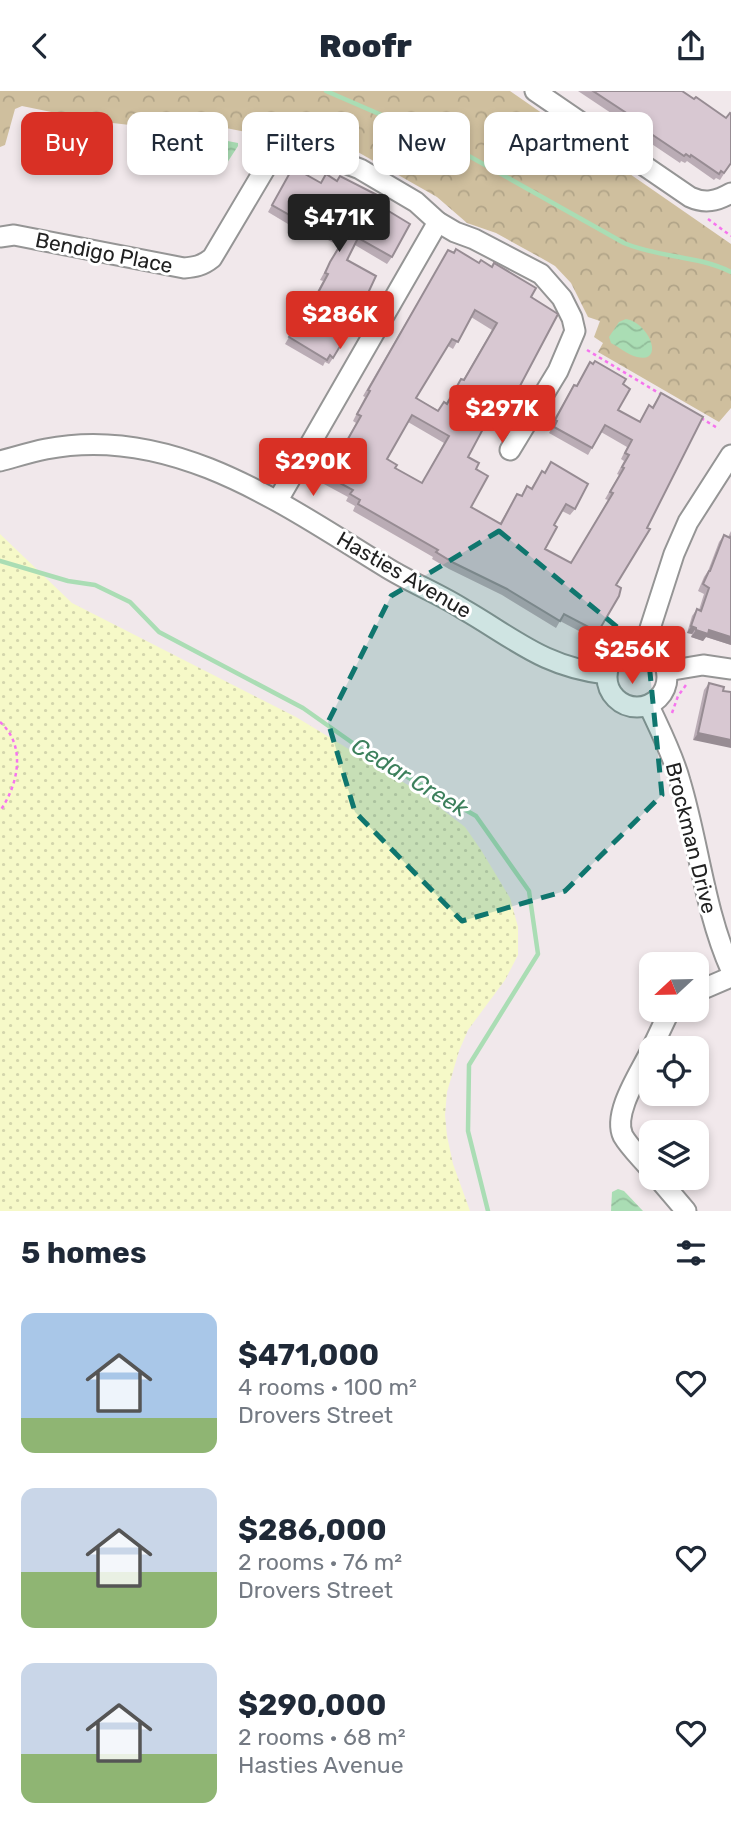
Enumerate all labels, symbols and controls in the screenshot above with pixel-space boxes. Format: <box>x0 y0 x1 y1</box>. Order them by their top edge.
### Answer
icon: back <box>21 27 59 65</box>
text: Roofr <box>319 27 412 65</box>
icon: share <box>672 27 710 65</box>
chip: Buy <box>21 112 113 175</box>
chip: Rent <box>127 112 228 175</box>
chip: Filters <box>242 112 359 175</box>
chip: New <box>373 112 470 175</box>
chip: Apartment <box>484 112 653 175</box>
pin: $471K <box>290 195 388 254</box>
text: $471K <box>304 203 374 231</box>
street label: Bendigo Place <box>33 227 175 278</box>
pin: $286K <box>291 292 389 351</box>
text: $286K <box>302 300 378 328</box>
pin: $297K <box>453 385 551 445</box>
text: $297K <box>465 394 539 422</box>
pin: $290K <box>264 439 362 498</box>
text: $290K <box>275 447 351 475</box>
street label: Hasties Avenue <box>333 526 476 623</box>
pin: $256K <box>583 627 681 686</box>
text: $256K <box>594 635 670 663</box>
water label: Cedar Creek <box>347 731 474 823</box>
street label: Brockman Drive <box>661 760 722 916</box>
north arrow <box>639 952 709 1022</box>
map controls <box>639 952 709 1190</box>
button: locate <box>639 1036 709 1106</box>
button: layers <box>639 1120 709 1190</box>
icon: filters <box>672 1234 710 1272</box>
text: 5 homes <box>21 1235 147 1271</box>
text: $471,000 <box>238 1337 379 1373</box>
icon: home <box>77 1341 161 1425</box>
icon: heart <box>672 1364 710 1402</box>
text: 4 rooms · 100 m² <box>238 1373 417 1401</box>
text: Drovers Street <box>238 1401 393 1429</box>
text: $286,000 <box>238 1512 387 1548</box>
icon: home <box>77 1516 161 1600</box>
icon: heart <box>672 1539 710 1577</box>
text: 2 rooms · 76 m² <box>238 1548 402 1576</box>
text: Drovers Street <box>238 1576 393 1604</box>
text: $290,000 <box>238 1687 386 1723</box>
icon: home <box>77 1691 161 1775</box>
icon: heart <box>672 1714 710 1752</box>
text: 2 rooms · 68 m² <box>238 1723 406 1751</box>
text: Hasties Avenue <box>238 1751 404 1779</box>

